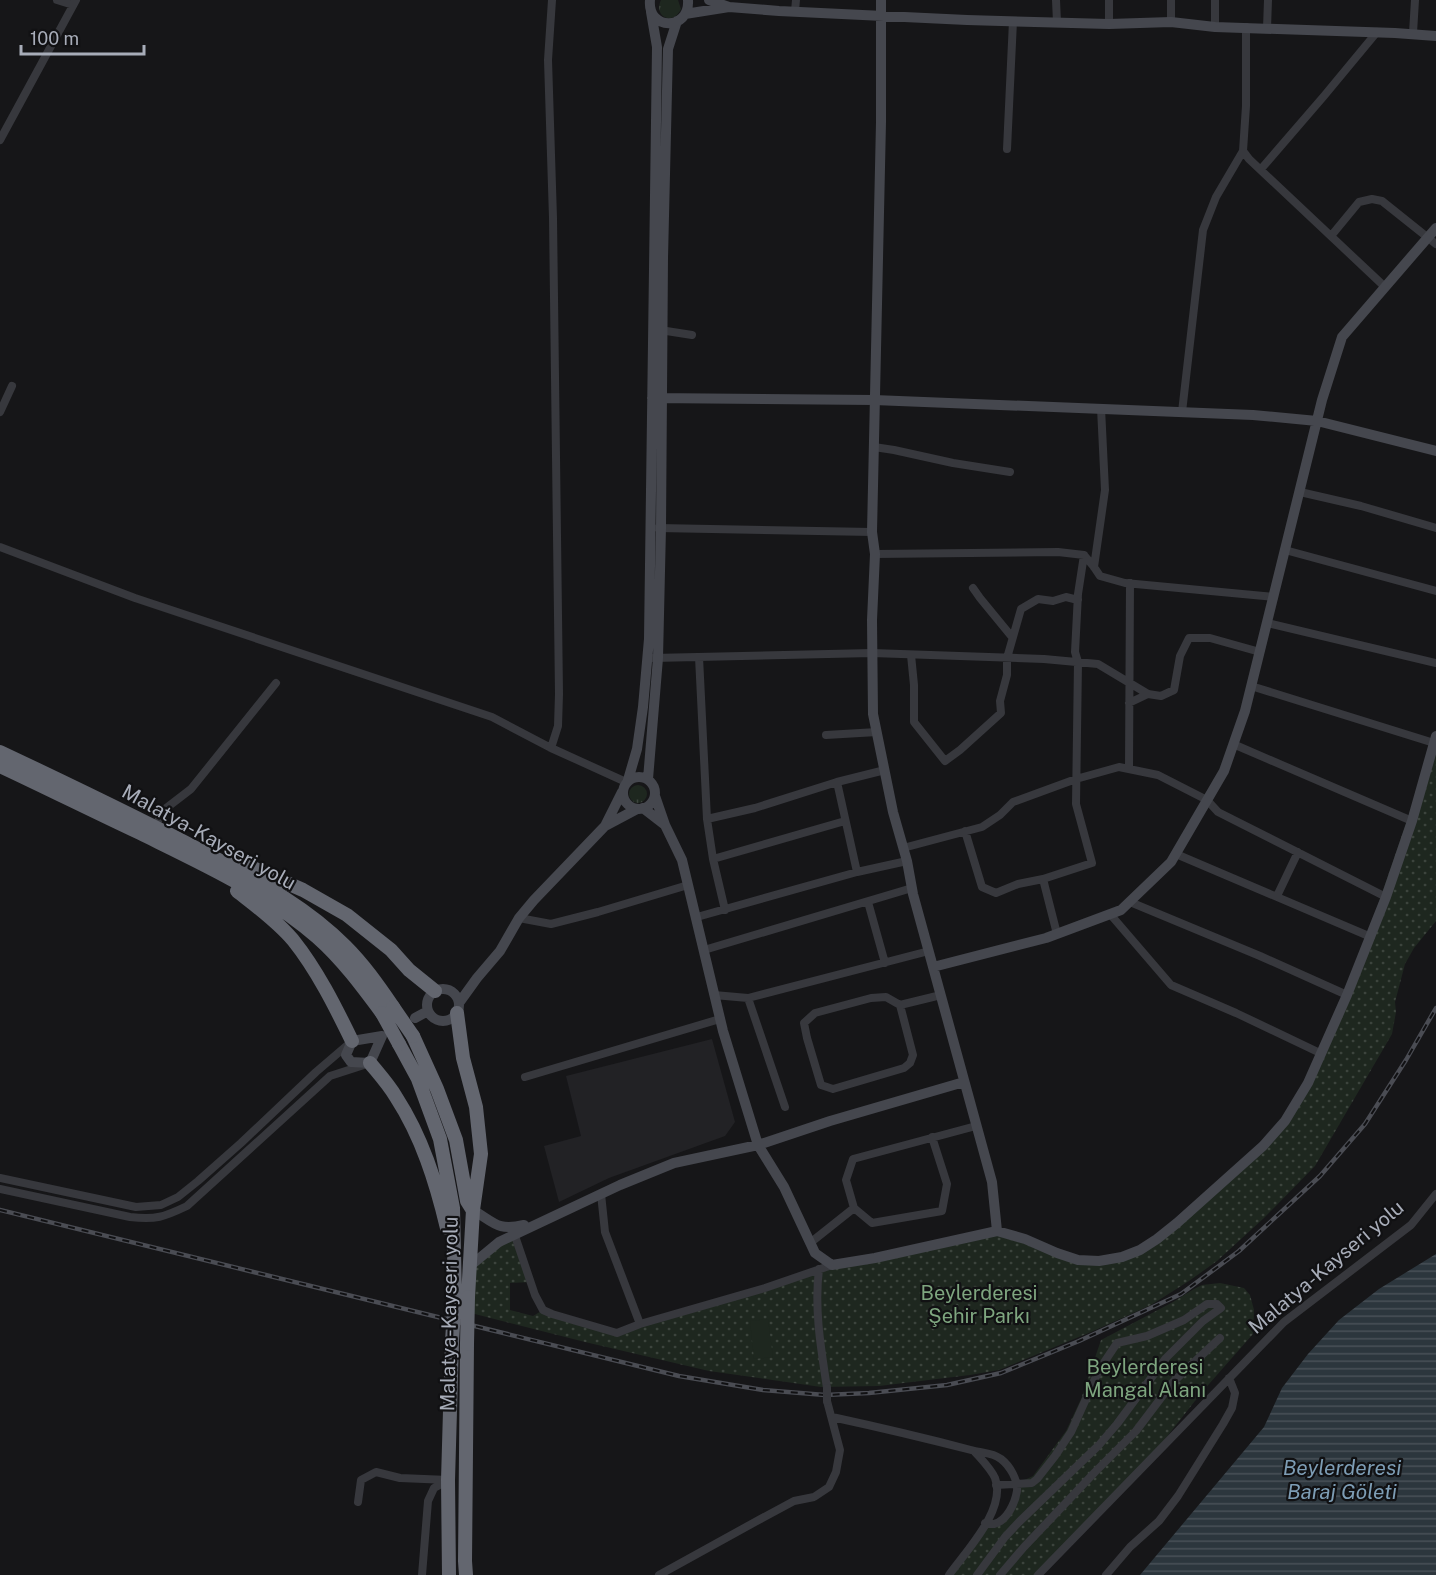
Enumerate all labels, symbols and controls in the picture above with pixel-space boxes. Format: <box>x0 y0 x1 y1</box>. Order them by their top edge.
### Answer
scale bar <box>21 18 144 56</box>
text: 100 m <box>30 28 79 49</box>
street label: Malatya-Kayseri yolu <box>118 779 300 895</box>
street label: Malatya-Kayseri yolu <box>1244 1195 1408 1339</box>
street label: Malatya-Kayseri yolu <box>435 1216 463 1412</box>
park label: Beylerderesi Şehir Parkı <box>920 1281 1038 1328</box>
park label: Beylerderesi Mangal Alanı <box>1084 1355 1206 1402</box>
water label: Beylerderesi Baraj Göleti <box>1283 1455 1401 1504</box>

